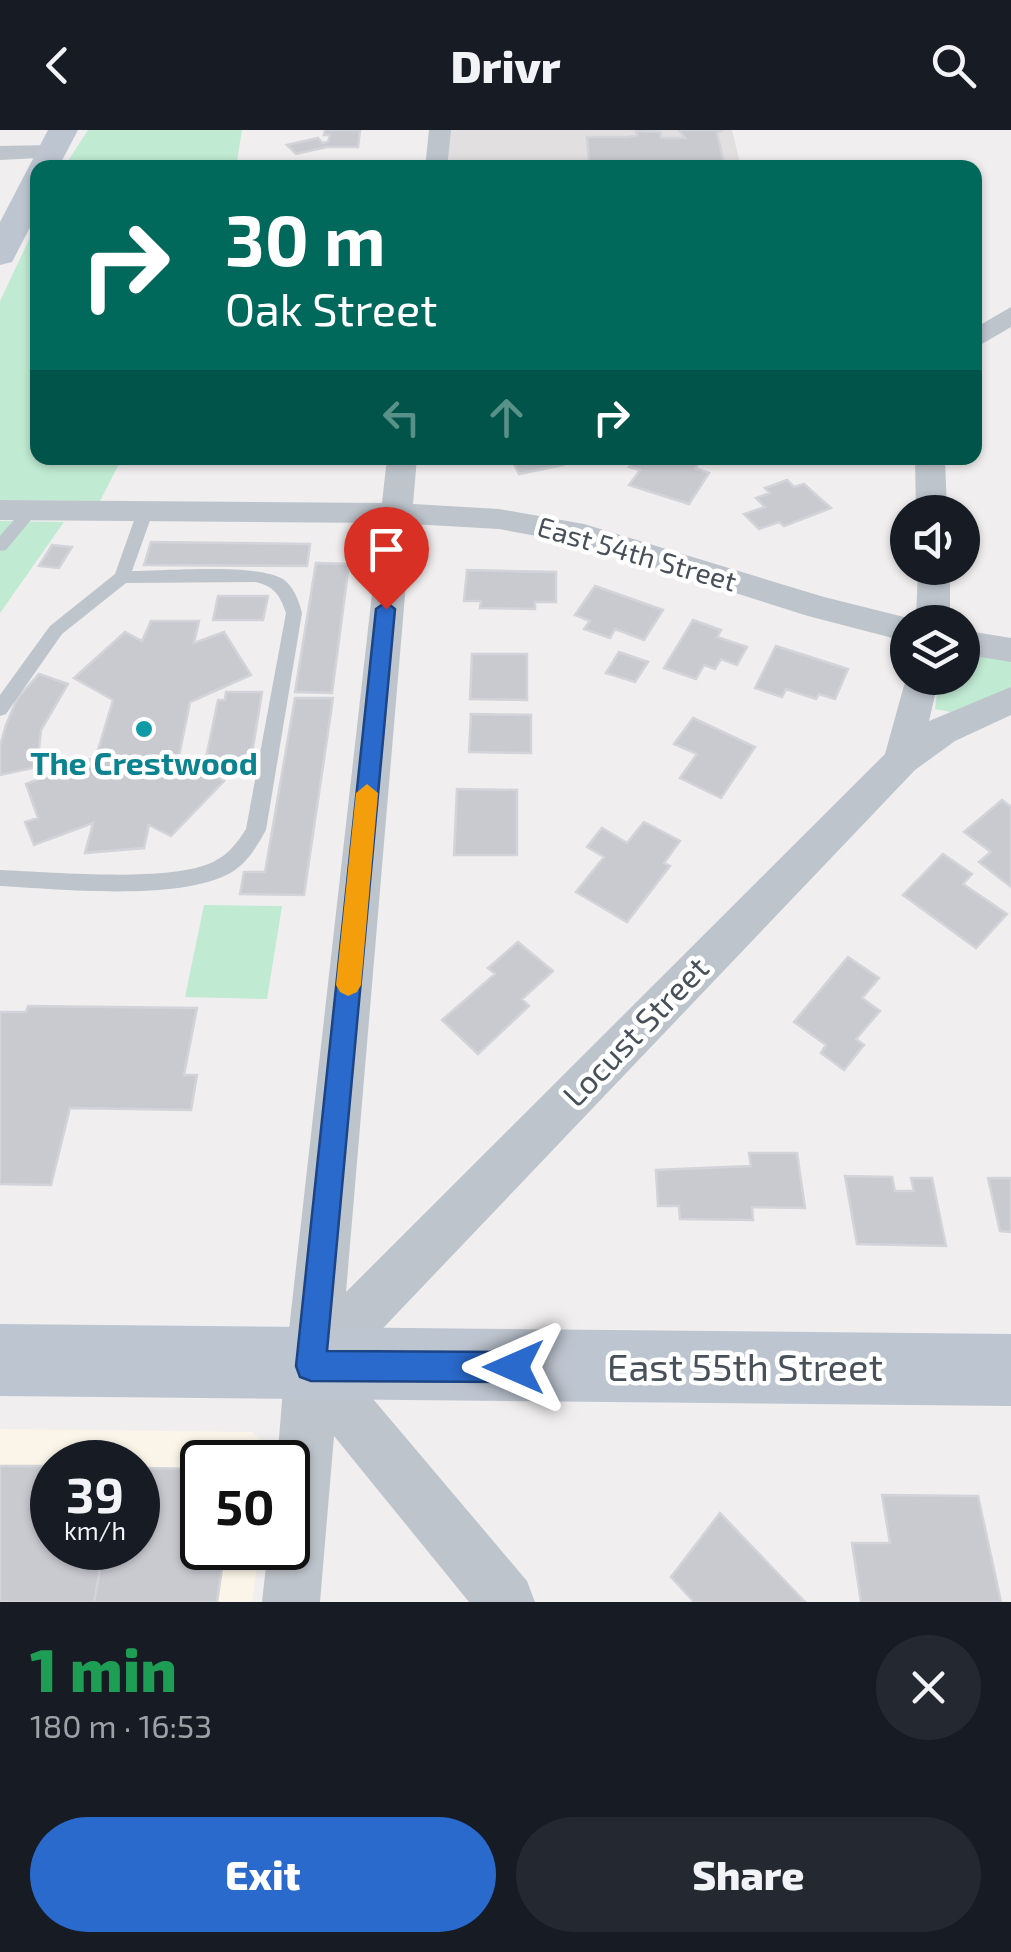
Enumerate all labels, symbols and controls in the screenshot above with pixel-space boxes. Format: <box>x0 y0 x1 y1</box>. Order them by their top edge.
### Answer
icon: back <box>30 38 85 93</box>
text: Drivr <box>450 38 561 92</box>
icon: search <box>926 38 981 93</box>
text: 30 m <box>225 196 386 280</box>
icon: right <box>60 200 190 330</box>
text: Oak Street <box>225 281 437 335</box>
icon: left <box>374 390 429 445</box>
icon: ahead <box>479 390 534 445</box>
icon: right <box>584 390 639 445</box>
map controls <box>890 495 980 695</box>
button: sound <box>890 495 980 585</box>
pin <box>344 507 429 610</box>
street label: East 54th Street <box>534 508 741 598</box>
icon: arrive <box>359 522 414 577</box>
button: layers <box>890 605 980 695</box>
marker: The Crestwood <box>133 718 155 740</box>
place label: The Crestwood <box>30 743 258 781</box>
street label: Locust Street <box>554 948 715 1113</box>
position arrow <box>462 1315 566 1419</box>
street label: East 55th Street <box>607 1343 883 1389</box>
speed limit sign: 50 <box>180 1440 310 1570</box>
text: 39 <box>66 1463 124 1523</box>
text: km/h <box>64 1515 126 1545</box>
text: 1 min <box>30 1632 177 1704</box>
button: close <box>876 1635 981 1740</box>
text: 180 m · 16:53 <box>30 1706 212 1744</box>
button: Exit <box>30 1817 496 1932</box>
button: Share <box>516 1817 981 1932</box>

